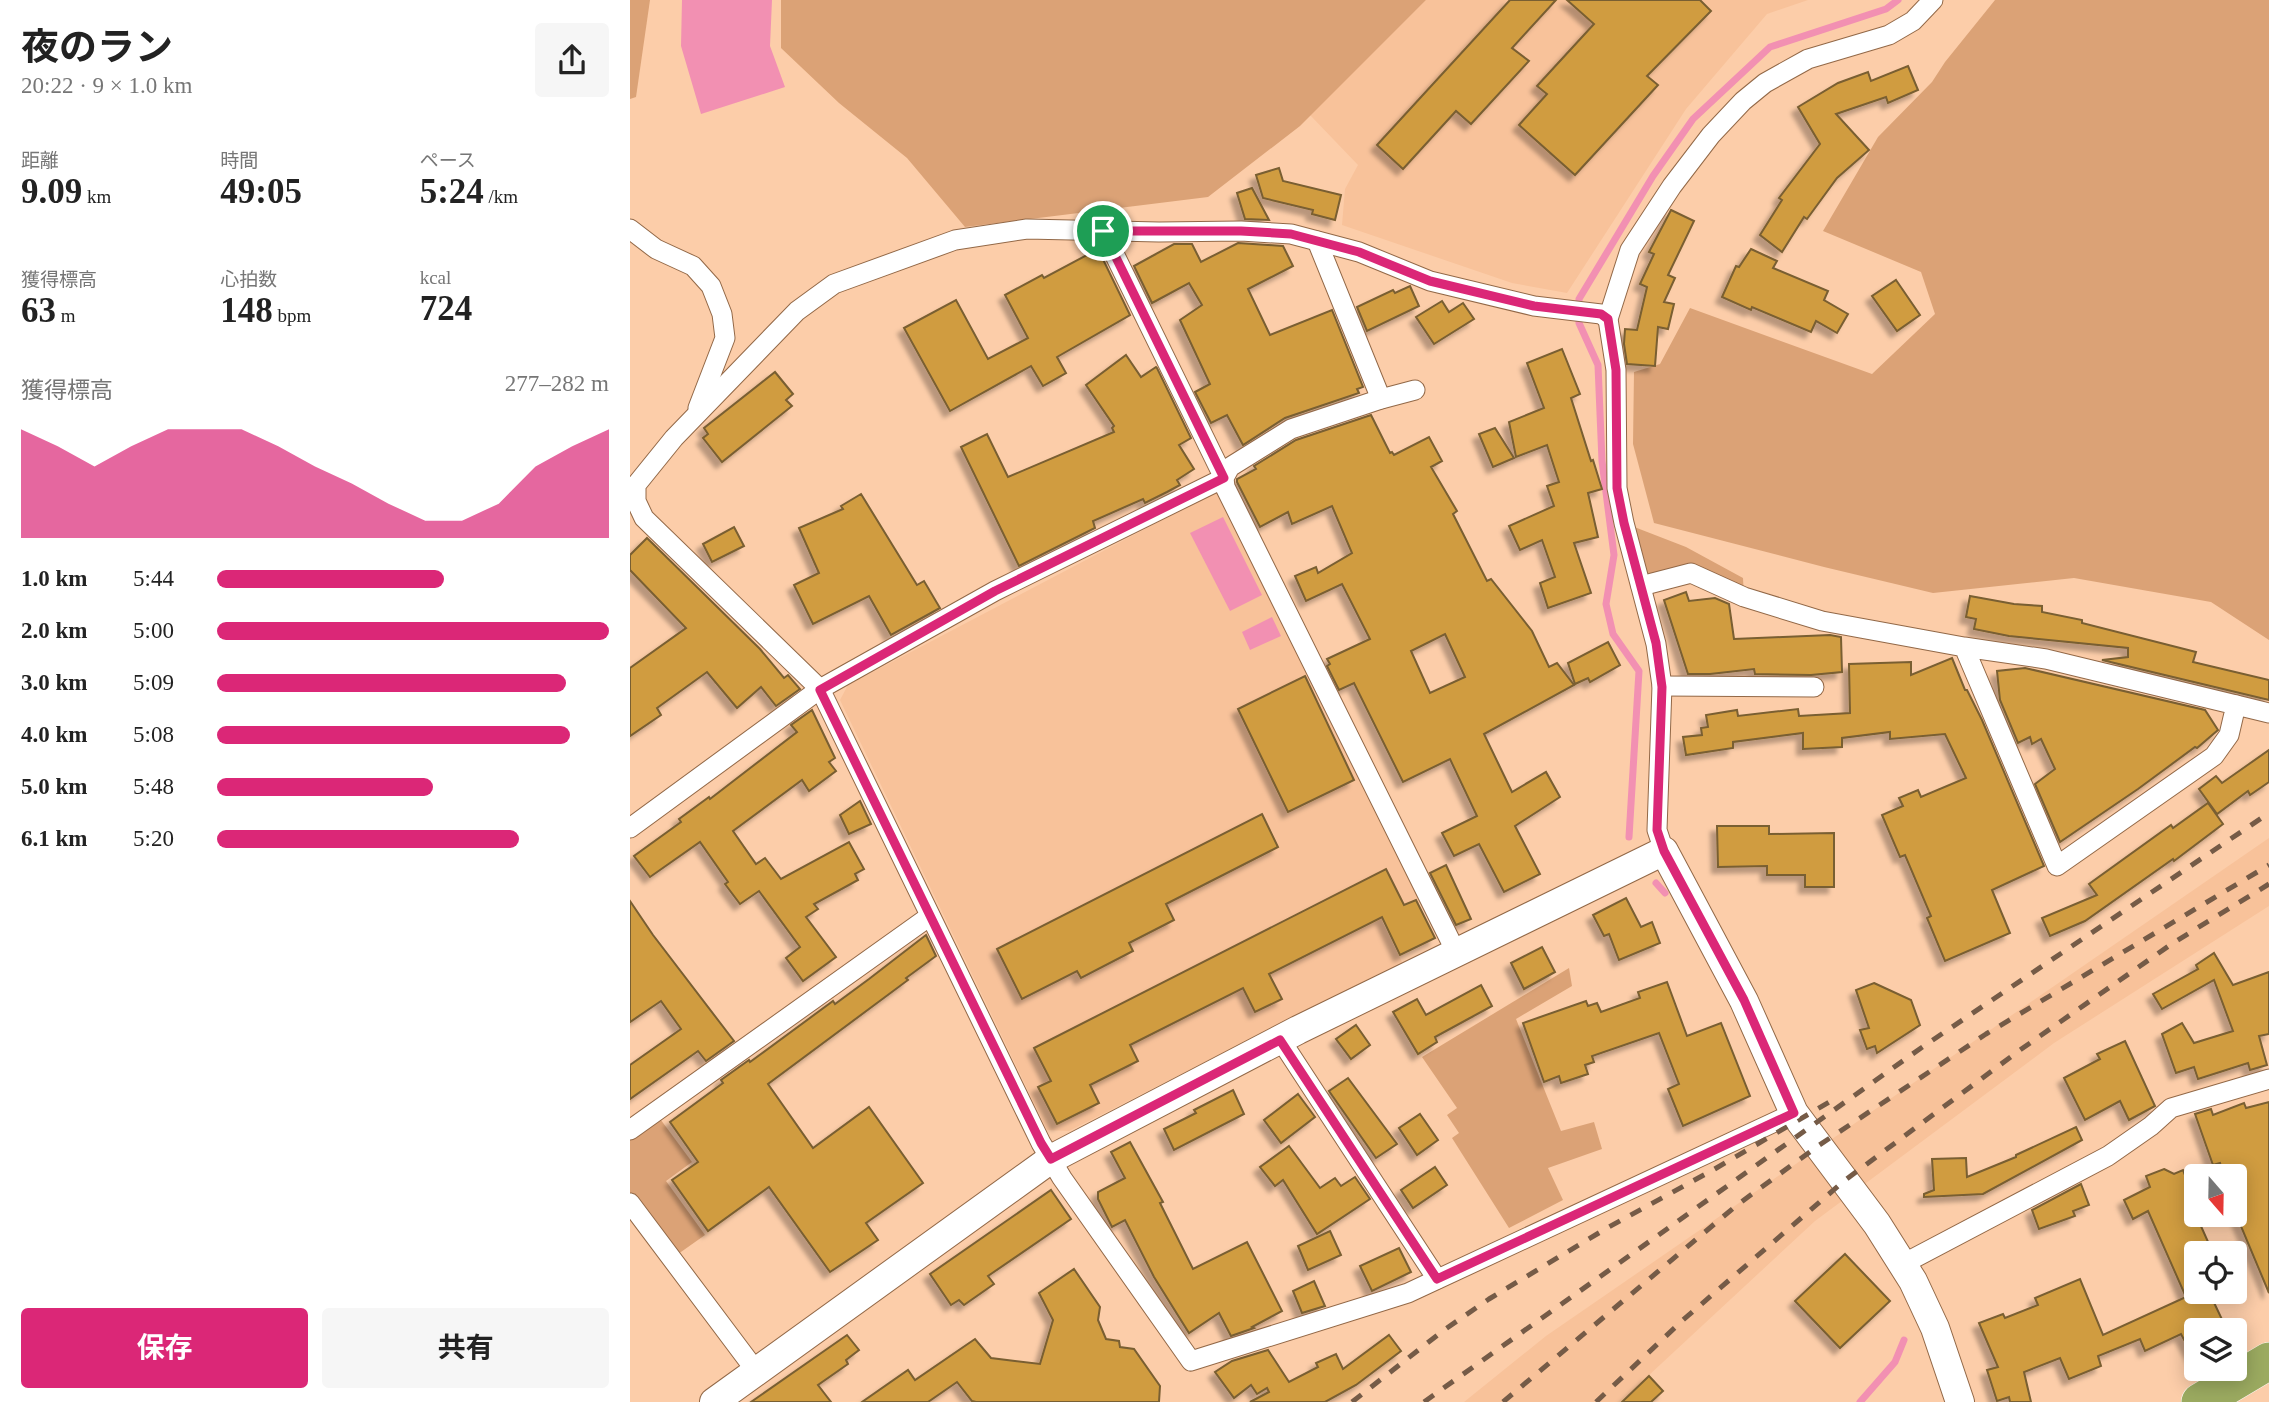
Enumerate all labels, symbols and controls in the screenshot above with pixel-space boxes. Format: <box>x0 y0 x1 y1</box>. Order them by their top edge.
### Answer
button: share <box>535 23 609 97</box>
text: 夜のラン <box>21 26 173 68</box>
text: 20:22 · 9 × 1.0 km <box>21 73 192 98</box>
text: 距離 <box>21 150 59 171</box>
text: 時間 <box>220 150 258 171</box>
text: ペース <box>420 150 476 171</box>
text: 9.09 <box>21 172 82 211</box>
text: 49:05 <box>220 172 302 211</box>
text: 5:24 <box>420 172 484 211</box>
text: km <box>82 186 111 207</box>
text: /km <box>484 186 518 207</box>
pin <box>1073 201 1133 261</box>
icon: arrive <box>1084 212 1122 250</box>
text: kcal <box>420 267 451 288</box>
text: 獲得標高 <box>21 269 97 290</box>
text: 心拍数 <box>220 269 277 290</box>
text: 724 <box>420 289 472 328</box>
text: 63 <box>21 291 56 330</box>
text: 148 <box>220 291 273 330</box>
text: m <box>56 305 76 326</box>
text: bpm <box>273 305 311 326</box>
text: 277–282 m <box>505 371 609 396</box>
text: 獲得標高 <box>21 378 113 403</box>
text: 1.0 km <box>21 566 87 591</box>
text: 5:44 <box>133 566 174 591</box>
text: 2.0 km <box>21 618 87 643</box>
text: 5:00 <box>133 618 174 643</box>
text: 3.0 km <box>21 670 87 695</box>
text: 5:09 <box>133 670 174 695</box>
text: 4.0 km <box>21 722 87 747</box>
text: 5:08 <box>133 722 174 747</box>
text: 5.0 km <box>21 774 87 799</box>
text: 5:48 <box>133 774 174 799</box>
text: 6.1 km <box>21 826 87 851</box>
text: 5:20 <box>133 826 174 851</box>
north arrow <box>2184 1164 2247 1227</box>
map controls <box>2184 1164 2247 1381</box>
button: locate <box>2184 1241 2247 1304</box>
button: 保存 <box>21 1308 308 1388</box>
button: 共有 <box>322 1308 609 1388</box>
button: layers <box>2184 1318 2247 1381</box>

